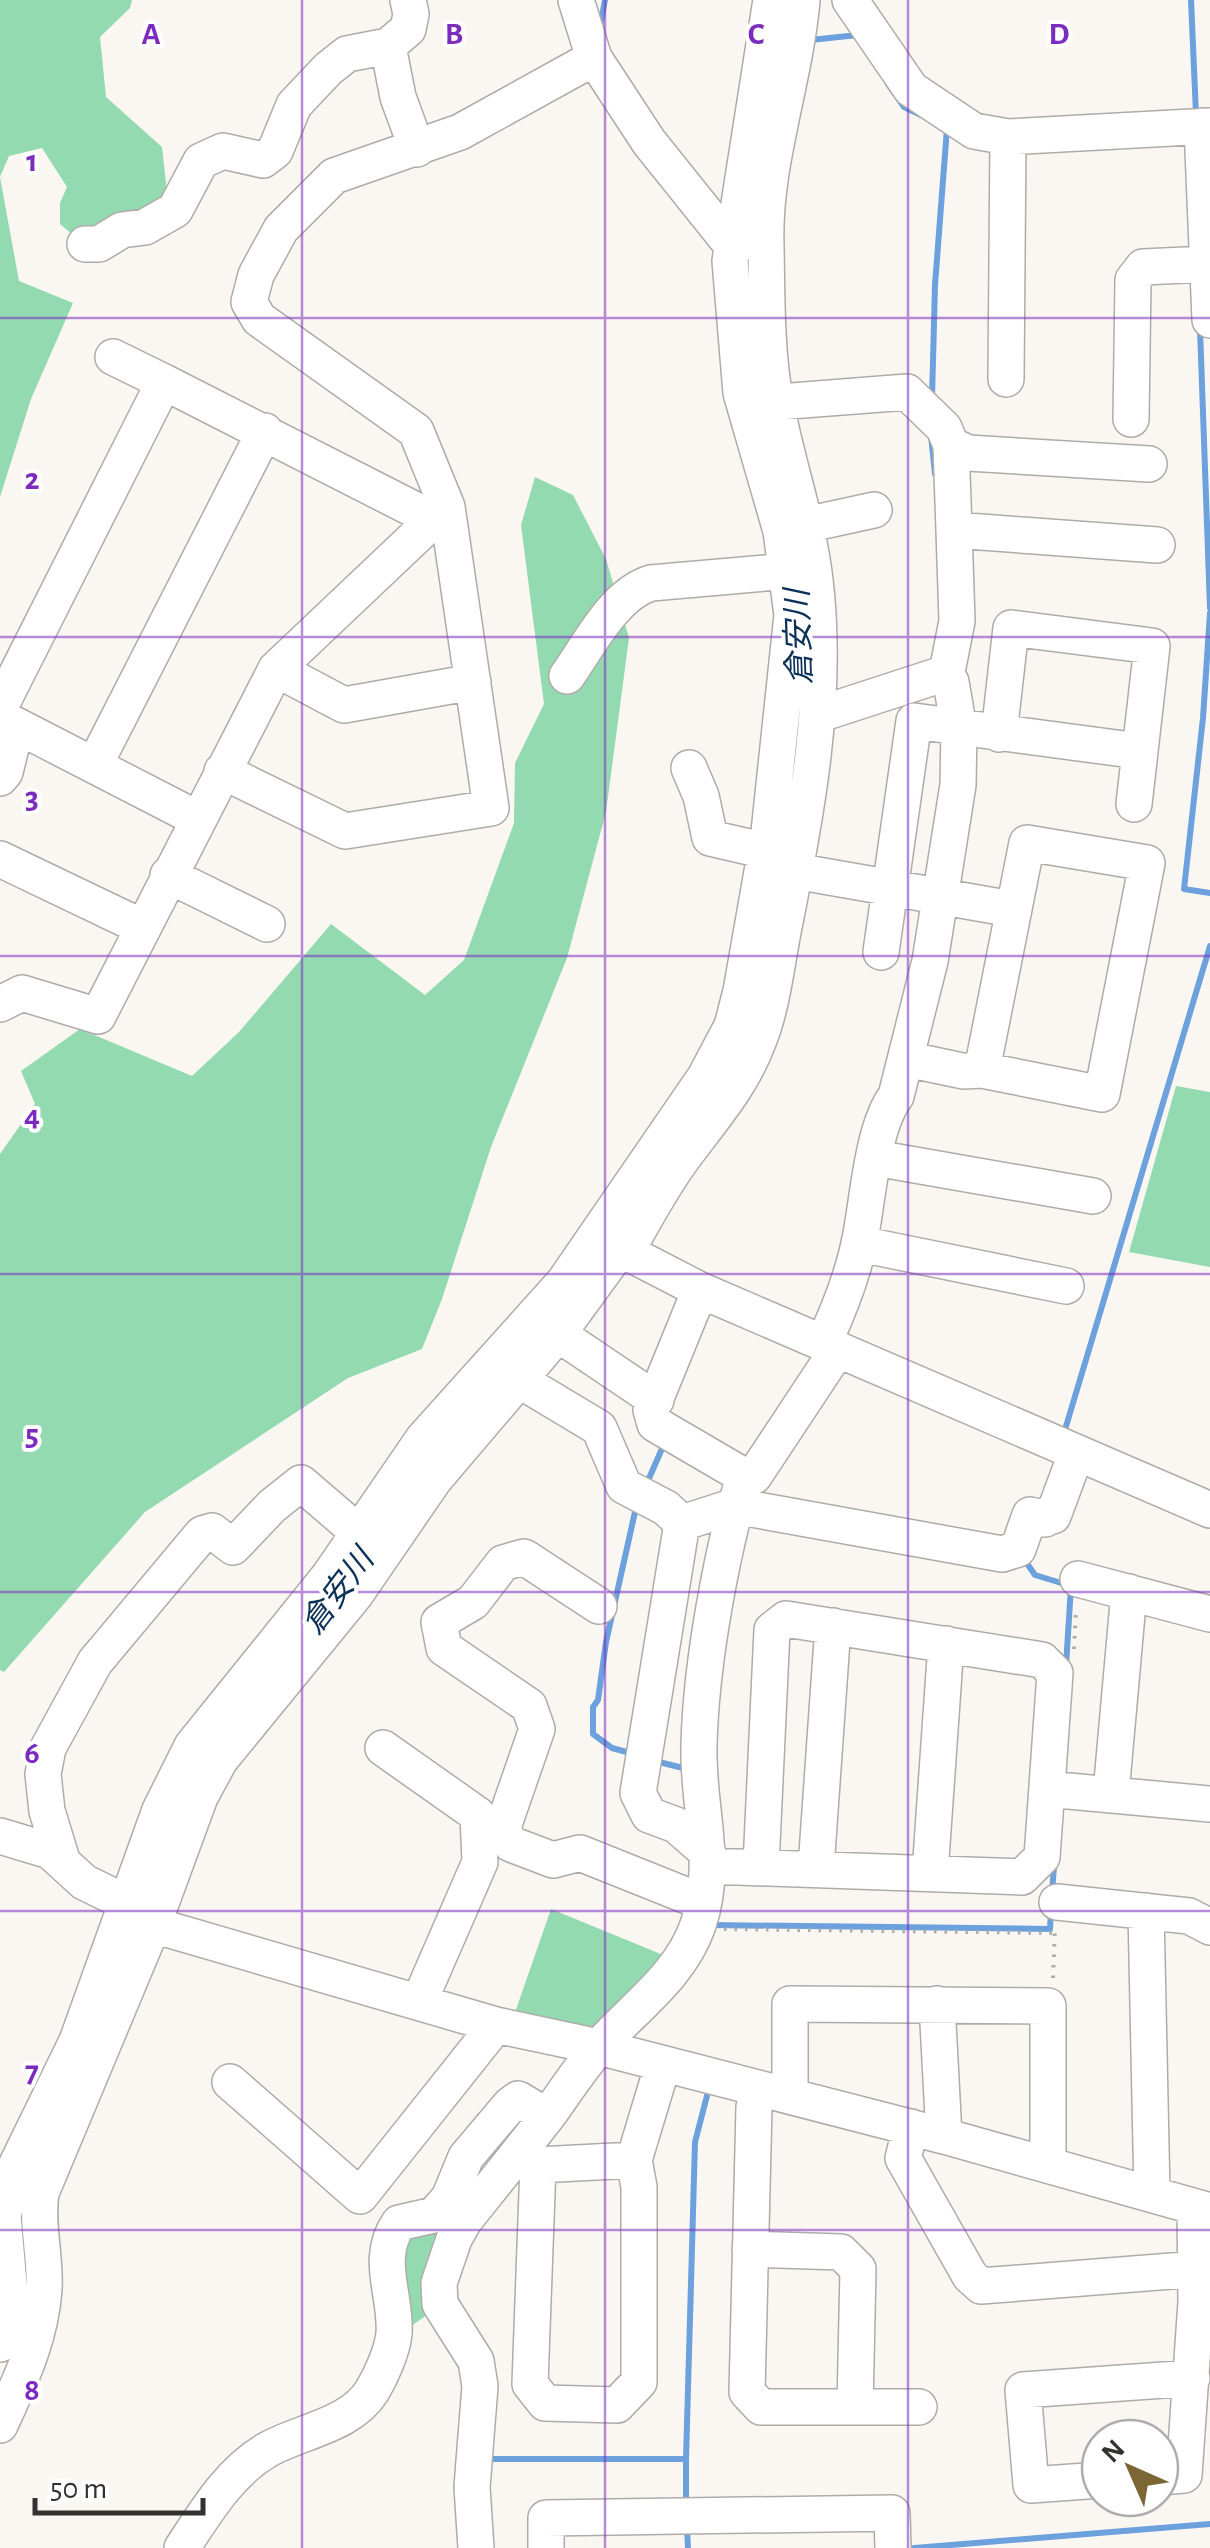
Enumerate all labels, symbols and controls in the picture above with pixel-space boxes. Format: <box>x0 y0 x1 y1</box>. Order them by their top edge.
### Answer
text: A <box>141 18 161 50</box>
text: B <box>445 18 463 50</box>
text: C <box>748 18 765 50</box>
text: D <box>1049 18 1070 50</box>
text: 1 <box>26 145 38 177</box>
text: 2 <box>24 463 40 495</box>
water label: 倉安川 <box>780 585 817 686</box>
text: 3 <box>25 782 39 814</box>
text: 4 <box>24 1100 40 1132</box>
text: 5 <box>25 1419 39 1451</box>
water label: 倉安川 <box>295 1541 381 1640</box>
text: 6 <box>24 1737 40 1769</box>
text: 7 <box>25 2056 39 2088</box>
text: 8 <box>24 2374 40 2406</box>
north arrow <box>1080 2418 1180 2518</box>
text: N <box>1097 2435 1131 2469</box>
scale bar <box>35 2453 202 2515</box>
text: 50 m <box>50 2474 107 2504</box>

